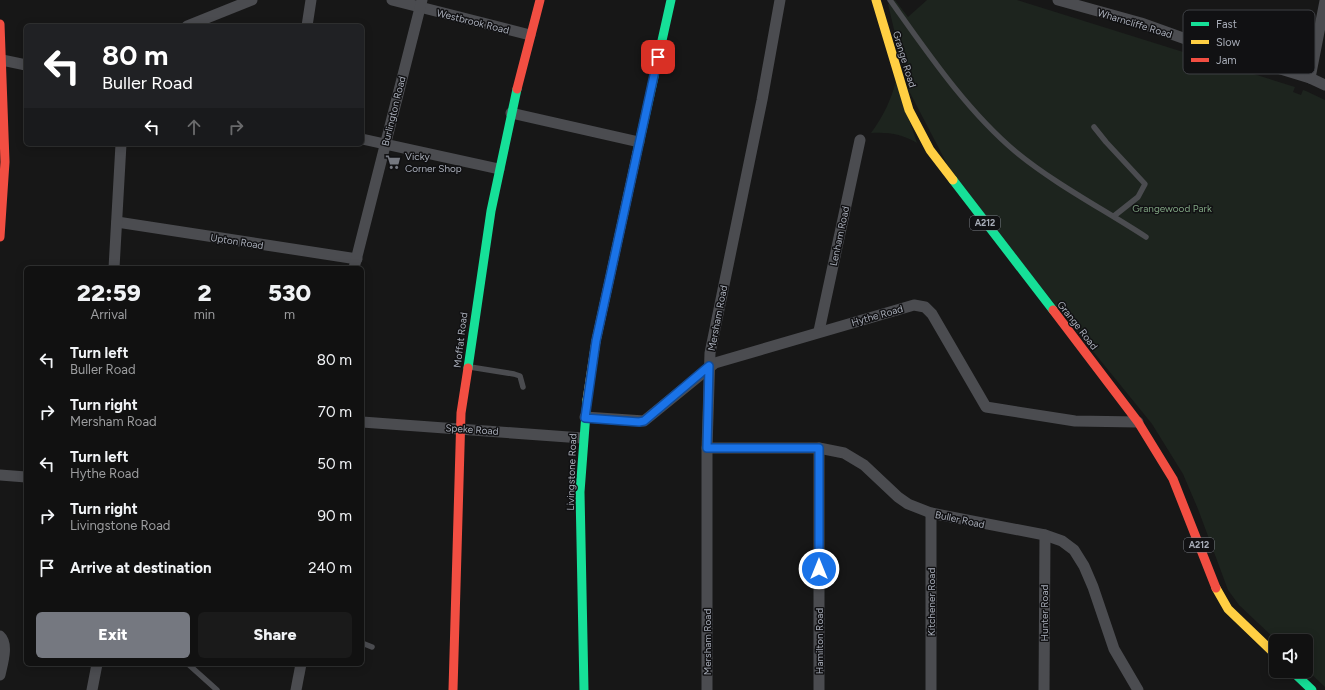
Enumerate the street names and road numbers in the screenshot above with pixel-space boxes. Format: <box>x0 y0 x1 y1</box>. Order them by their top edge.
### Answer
street label: Westbrook Road <box>435 6 511 37</box>
street label: Wharncliffe Road <box>1096 6 1174 41</box>
street label: Grange Road <box>890 29 919 89</box>
street label: Burlington Road <box>379 75 408 147</box>
street label: Lenham Road <box>827 205 852 267</box>
road number: A212 <box>970 216 1000 230</box>
street label: Upton Road <box>209 231 265 252</box>
street label: Mersham Road <box>705 284 730 352</box>
street label: Grange Road <box>1054 298 1101 352</box>
street label: Hythe Road <box>850 302 905 329</box>
street label: Moffat Road <box>451 311 470 369</box>
street label: Speke Road <box>445 421 499 438</box>
street label: Livingstone Road <box>564 433 579 511</box>
street label: Buller Road <box>934 508 986 531</box>
road number: A212 <box>1184 538 1214 552</box>
street label: Kitchener Road <box>925 568 938 636</box>
street label: Hunter Road <box>1038 584 1051 641</box>
street label: Hamilton Road <box>813 608 826 674</box>
street label: Mersham Road <box>701 609 714 675</box>

